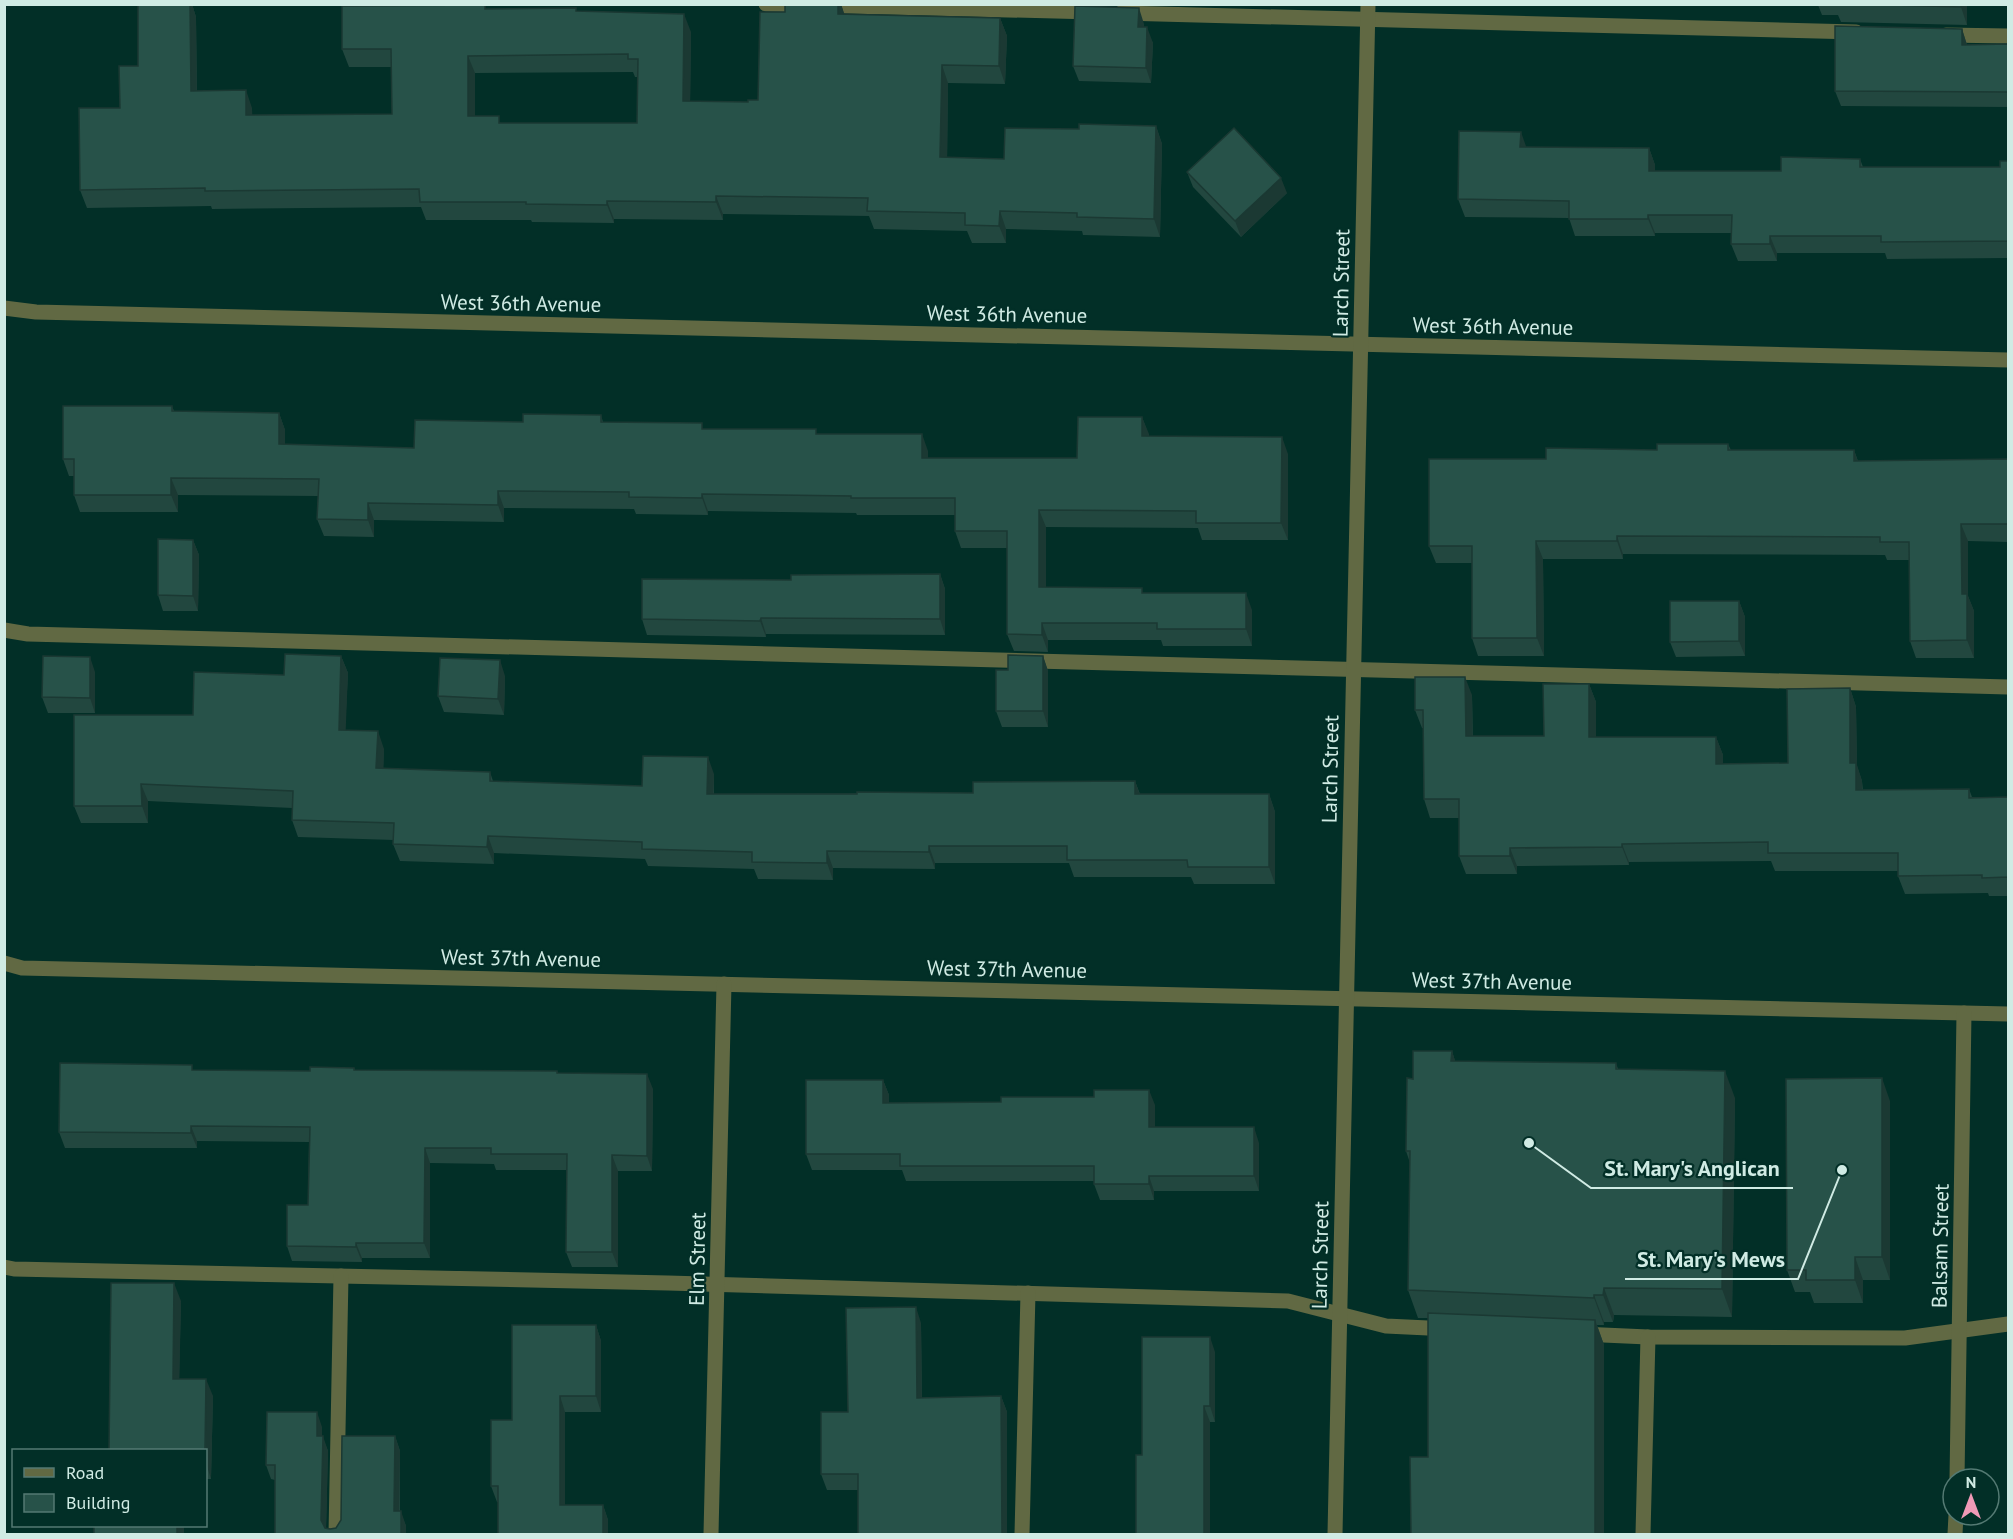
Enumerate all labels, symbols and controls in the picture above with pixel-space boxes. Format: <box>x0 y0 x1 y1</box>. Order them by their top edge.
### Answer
street label: Larch Street <box>1327 229 1355 337</box>
street label: West 36th Avenue <box>440 288 602 318</box>
street label: West 36th Avenue <box>926 299 1088 329</box>
street label: West 36th Avenue <box>1412 311 1574 341</box>
street label: Larch Street <box>1316 715 1344 823</box>
street label: West 37th Avenue <box>441 943 601 973</box>
street label: West 37th Avenue <box>927 954 1087 984</box>
street label: West 37th Avenue <box>1412 966 1572 996</box>
callout: St. Mary's Anglican <box>1591 1148 1793 1188</box>
text: St. Mary's Anglican <box>1604 1154 1780 1182</box>
street label: Balsam Street <box>1925 1184 1955 1308</box>
street label: Larch Street <box>1306 1201 1334 1309</box>
street label: Elm Street <box>683 1212 711 1306</box>
callout: St. Mary's Mews <box>1625 1239 1798 1279</box>
text: St. Mary's Mews <box>1637 1245 1785 1273</box>
legend <box>12 1449 207 1527</box>
text: Road <box>66 1461 104 1484</box>
north arrow <box>1941 1467 2001 1527</box>
text: N <box>1966 1472 1976 1492</box>
text: Building <box>66 1491 130 1514</box>

